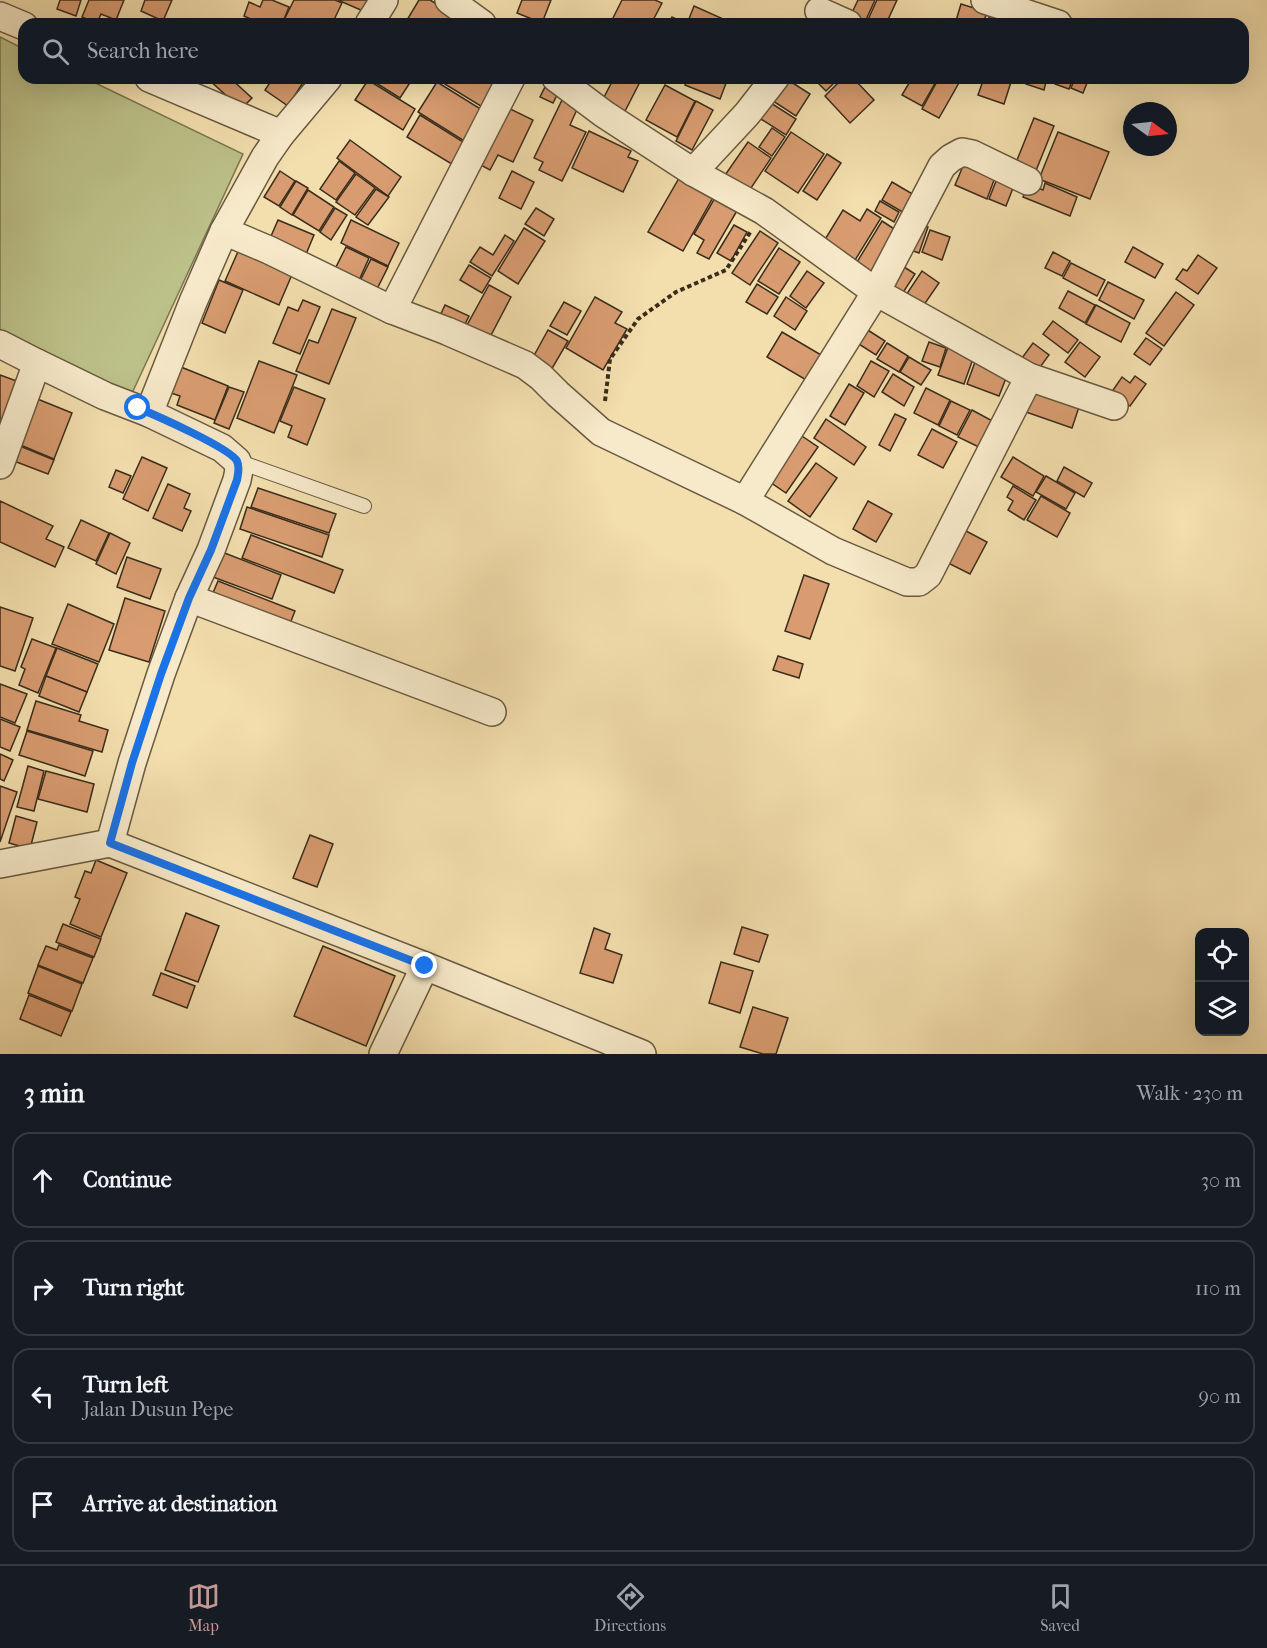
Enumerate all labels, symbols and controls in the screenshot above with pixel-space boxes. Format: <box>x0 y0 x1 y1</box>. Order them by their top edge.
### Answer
search box <box>18 18 1249 84</box>
icon: search <box>39 35 72 68</box>
text: Search here <box>87 38 199 64</box>
north arrow <box>1123 102 1177 156</box>
route start <box>124 394 150 420</box>
map controls <box>1195 928 1249 1036</box>
button: locate <box>1195 928 1249 982</box>
route end <box>411 952 437 978</box>
button: layers <box>1195 982 1249 1036</box>
text: 3 min <box>24 1078 85 1109</box>
text: Walk · 230 m <box>1137 1082 1243 1105</box>
icon: ahead <box>26 1164 59 1197</box>
text: Continue <box>83 1167 172 1193</box>
text: 30 m <box>1201 1169 1241 1192</box>
icon: right <box>26 1272 59 1305</box>
text: Turn right <box>83 1275 184 1301</box>
text: 110 m <box>1195 1277 1241 1300</box>
text: Turn left <box>83 1372 169 1398</box>
icon: left <box>26 1380 59 1413</box>
text: 90 m <box>1199 1385 1241 1408</box>
text: Jalan Dusun Pepe <box>83 1398 233 1421</box>
icon: arrive <box>26 1488 59 1521</box>
text: Arrive at destination <box>83 1491 277 1517</box>
tab: Map <box>187 1580 220 1635</box>
tab: Directions <box>594 1580 666 1635</box>
tab: Saved <box>1040 1580 1080 1635</box>

